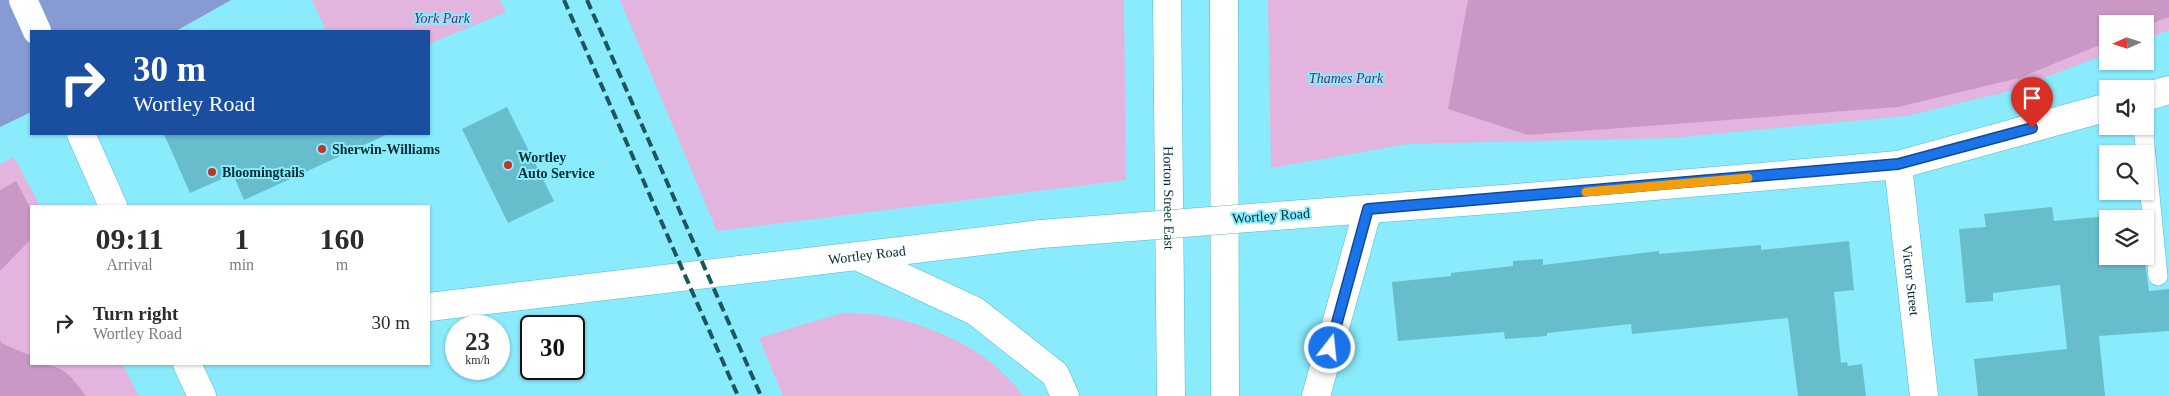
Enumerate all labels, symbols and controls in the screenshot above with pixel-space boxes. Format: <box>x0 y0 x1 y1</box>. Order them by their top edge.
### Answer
park label: York Park <box>414 11 471 26</box>
north arrow <box>2099 15 2154 70</box>
map controls <box>2099 15 2154 265</box>
icon: right <box>50 50 115 115</box>
text: 30 m <box>133 50 206 89</box>
park label: Thames Park <box>1309 71 1384 86</box>
pin <box>2011 77 2053 128</box>
button: sound <box>2099 80 2154 135</box>
icon: arrive <box>2018 84 2046 112</box>
text: Wortley Road <box>133 91 255 116</box>
place label: Sherwin-Williams <box>332 142 440 157</box>
marker: Sherwin-Williams <box>316 143 328 155</box>
button: search <box>2099 145 2154 200</box>
street label: Horton Street East <box>1161 146 1177 250</box>
place label: Wortley Auto Service <box>518 150 595 181</box>
marker: Wortley Auto Service <box>502 159 514 171</box>
place label: Bloomingtails <box>222 165 305 180</box>
marker: Bloomingtails <box>206 166 218 178</box>
street label: Wortley Road <box>1232 206 1310 226</box>
button: layers <box>2099 210 2154 265</box>
text: 09:11 <box>95 222 164 255</box>
text: 1 <box>234 222 249 255</box>
text: 160 <box>320 222 365 255</box>
street label: Wortley Road <box>827 243 906 267</box>
street label: Victor Street <box>1900 244 1922 317</box>
text: Arrival <box>107 256 153 273</box>
text: min <box>229 256 254 273</box>
text: m <box>336 256 348 273</box>
text: Turn right <box>93 303 178 324</box>
icon: right <box>50 309 78 337</box>
text: 30 m <box>371 312 410 333</box>
speed limit sign: 30 <box>520 315 585 380</box>
position arrow <box>1303 321 1355 373</box>
text: Wortley Road <box>93 325 182 342</box>
text: 23 <box>465 328 490 355</box>
text: km/h <box>465 353 490 367</box>

